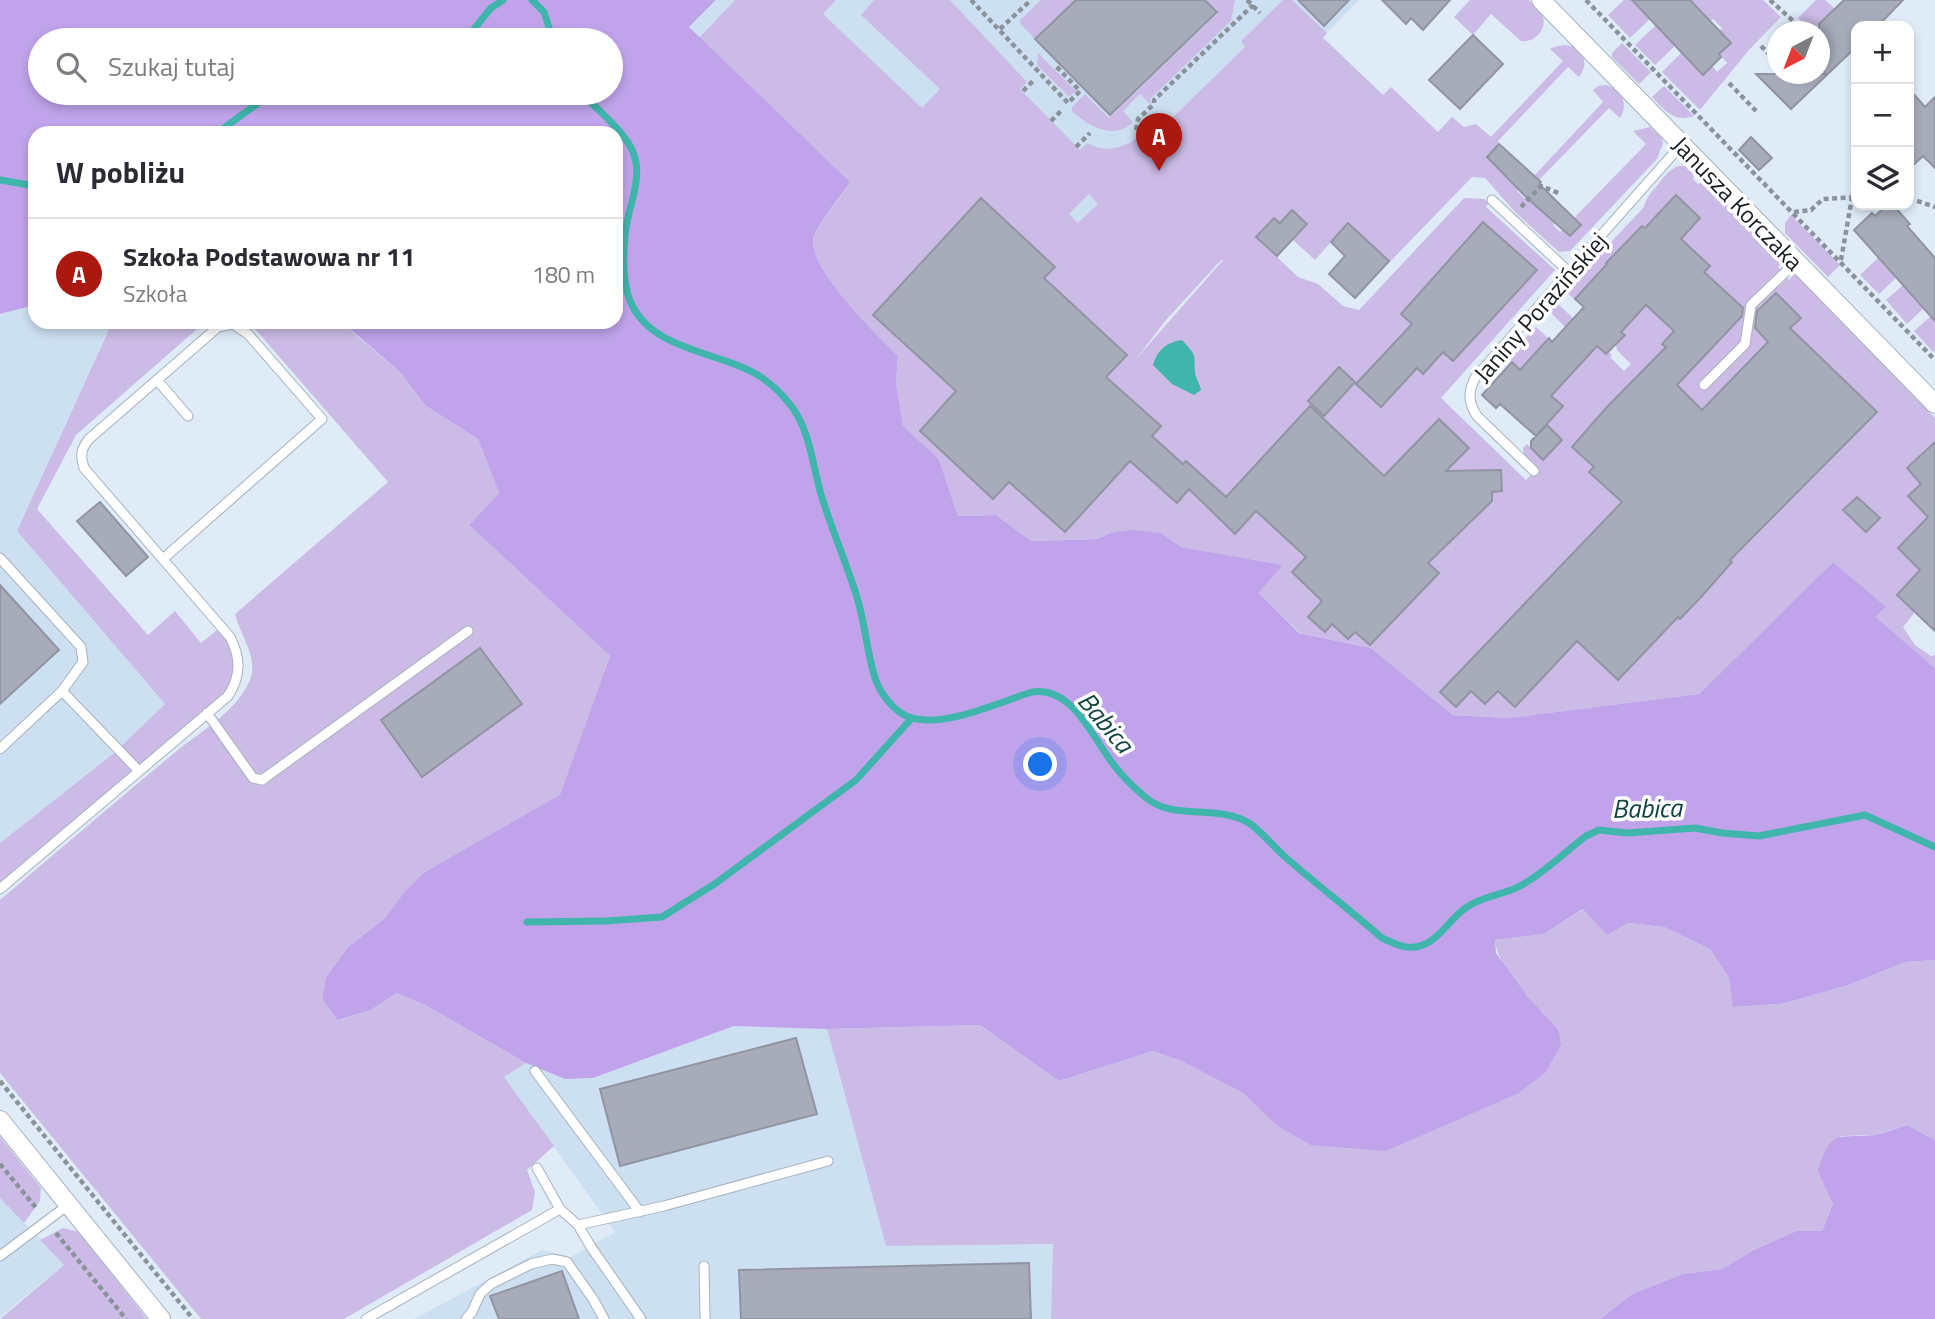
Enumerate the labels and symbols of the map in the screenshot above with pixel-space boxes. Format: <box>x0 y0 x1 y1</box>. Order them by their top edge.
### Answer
north arrow <box>1767 21 1830 84</box>
pin: A <box>1136 113 1182 171</box>
street label: Janusza Korczaka <box>1664 128 1812 278</box>
street label: Janiny Porazińskiej <box>1465 224 1615 390</box>
water label: Babica <box>1069 683 1145 763</box>
your location <box>1023 747 1057 781</box>
water label: Babica <box>1612 788 1684 828</box>

